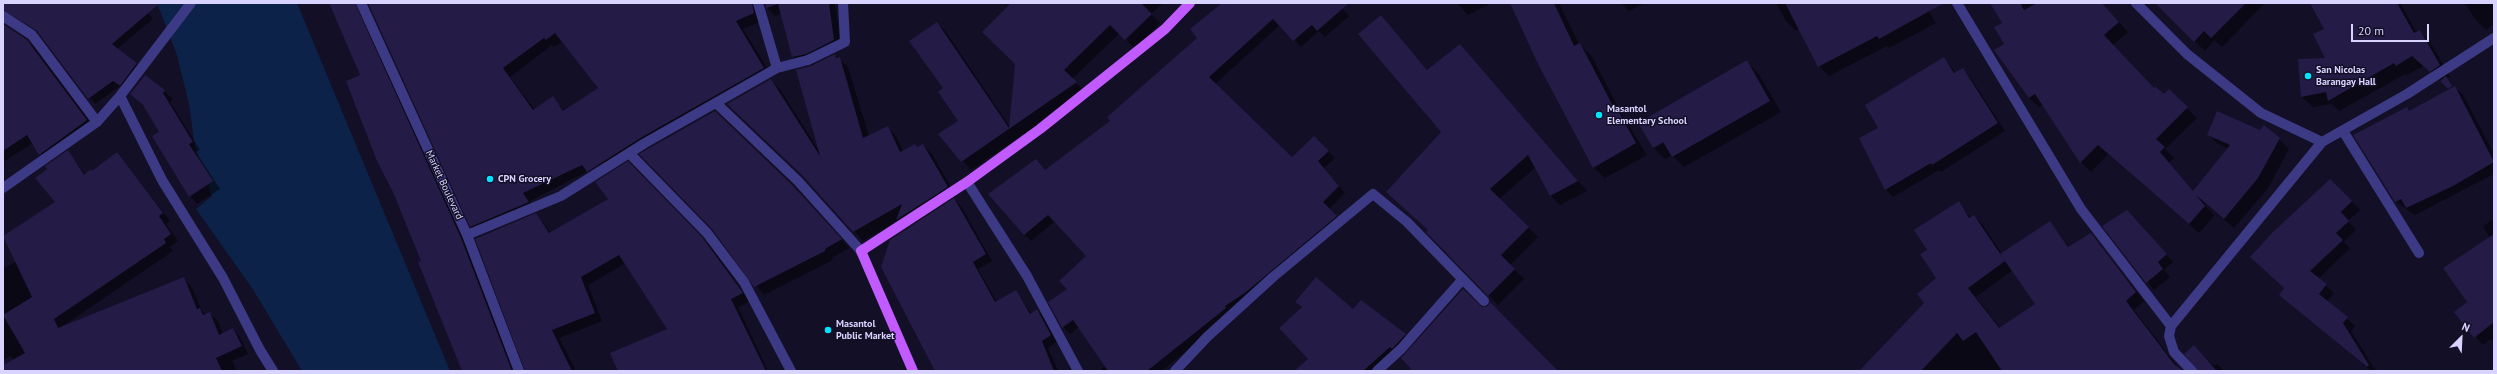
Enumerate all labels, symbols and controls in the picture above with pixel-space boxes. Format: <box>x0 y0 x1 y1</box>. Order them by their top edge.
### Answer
scale bar <box>2353 16 2431 42</box>
text: 20 m <box>2358 23 2384 38</box>
place label: San Nicolas Barangay Hall <box>2316 64 2376 88</box>
marker: San Nicolas Barangay Hall <box>2303 71 2313 81</box>
place label: Masantol Elementary School <box>1607 103 1687 126</box>
marker: Masantol Elementary School <box>1594 110 1604 120</box>
street label: Market Boulevard <box>423 148 465 222</box>
place label: CPN Grocery <box>498 173 551 185</box>
marker: CPN Grocery <box>485 174 495 184</box>
place label: Masantol Public Market <box>836 318 894 342</box>
north arrow <box>2441 318 2481 358</box>
text: N <box>2460 319 2472 335</box>
marker: Masantol Public Market <box>823 325 833 335</box>

